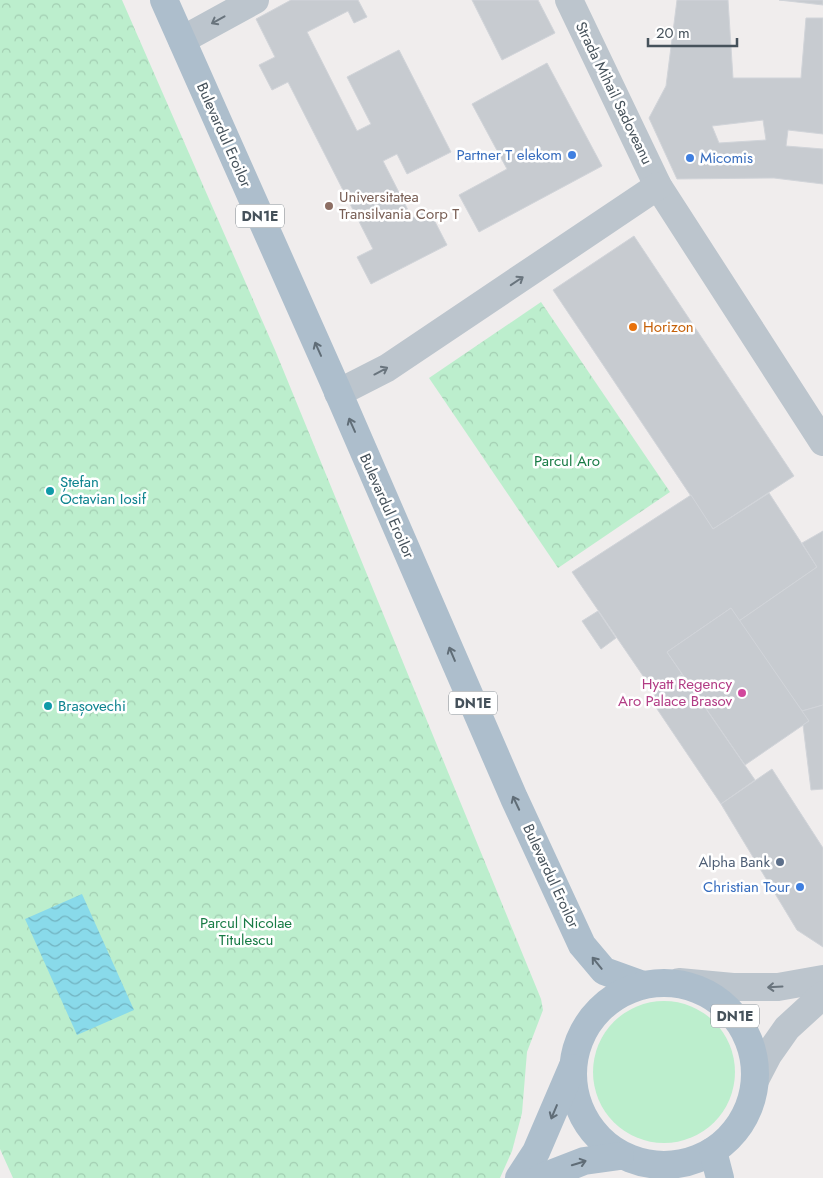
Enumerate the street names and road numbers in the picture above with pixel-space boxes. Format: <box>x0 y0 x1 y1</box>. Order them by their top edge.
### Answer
street label: Strada Mihail Sadoveanu <box>570 18 658 168</box>
street label: Bulevardul Eroilor <box>191 79 257 192</box>
road number: DN1E <box>236 205 284 228</box>
street label: Bulevardul Eroilor <box>354 450 420 563</box>
road number: DN1E <box>449 691 497 714</box>
street label: Bulevardul Eroilor <box>517 820 585 932</box>
road number: DN1E <box>711 1004 759 1028</box>

